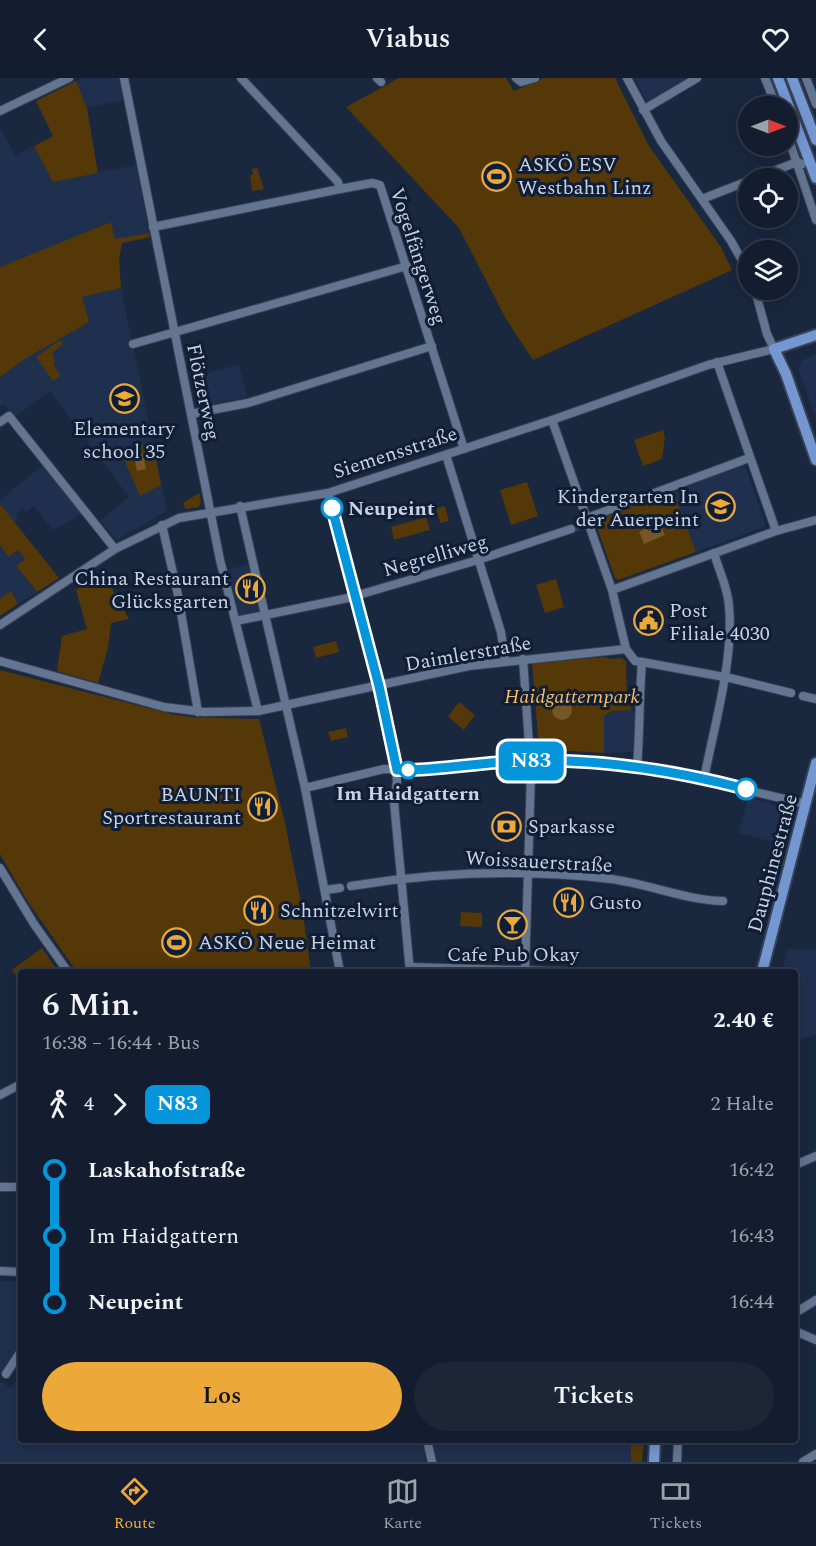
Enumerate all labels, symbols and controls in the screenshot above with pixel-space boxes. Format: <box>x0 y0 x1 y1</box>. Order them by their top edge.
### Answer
text: Viabus <box>365 18 451 60</box>
icon: back <box>24 23 57 56</box>
icon: heart <box>759 23 792 56</box>
north arrow <box>738 96 798 156</box>
map controls <box>738 96 798 300</box>
place label: ASKÖ ESV Westbahn Linz <box>518 150 652 203</box>
sports icon: ASKÖ ESV Westbahn Linz <box>481 160 513 192</box>
button: locate <box>738 168 798 228</box>
street label: Vogelfängerweg <box>382 184 454 329</box>
button: layers <box>738 240 798 300</box>
street label: Flötzerweg <box>178 341 228 443</box>
school or university icon: Elementary school 35 <box>108 382 140 414</box>
place label: Elementary school 35 <box>73 414 176 467</box>
street label: Siemensstraße <box>329 419 461 487</box>
place label: Kindergarten In der Auerpeint <box>557 482 699 535</box>
school or university icon: Kindergarten In der Auerpeint <box>704 491 736 523</box>
place label: Neupeint <box>348 494 435 524</box>
marker: Neupeint <box>321 497 343 519</box>
street label: Negrelliweg <box>379 527 491 585</box>
place label: China Restaurant Glücksgarten <box>74 564 229 617</box>
restaurant icon: China Restaurant Glücksgarten <box>234 573 266 605</box>
place label: Post Filiale 4030 <box>669 596 770 649</box>
public building icon: Post Filiale 4030 <box>632 605 664 637</box>
street label: Daimlerstraße <box>403 628 534 680</box>
park label: Haidgatternpark <box>504 682 640 712</box>
line badge: N83 <box>496 742 566 780</box>
text: N83 <box>511 745 551 777</box>
marker: Im Haidgattern <box>399 761 417 779</box>
unlabelled marker <box>735 778 757 800</box>
place label: Im Haidgattern <box>336 779 480 809</box>
place label: BAUNTI Sportrestaurant <box>102 780 241 833</box>
restaurant icon: BAUNTI Sportrestaurant <box>246 790 278 822</box>
street label: Dauphinestraße <box>740 791 806 936</box>
bank icon: Sparkasse <box>491 810 523 842</box>
place label: Sparkasse <box>528 812 615 842</box>
street label: Woissauerstraße <box>465 843 613 881</box>
restaurant icon: Gusto <box>552 886 584 918</box>
place label: Gusto <box>589 888 642 918</box>
restaurant icon: Schnitzelwirt <box>243 894 275 926</box>
place label: Schnitzelwirt <box>280 896 398 926</box>
bar icon: Cafe Pub Okay <box>497 908 529 940</box>
sports icon: ASKÖ Neue Heimat <box>161 926 193 958</box>
place label: ASKÖ Neue Heimat <box>198 928 376 958</box>
place label: Cafe Pub Okay <box>447 940 580 970</box>
text: 6 Min. <box>42 980 140 1030</box>
text: 2.40 € <box>713 1004 774 1037</box>
text: 16:38 – 16:44 · Bus <box>42 1028 200 1058</box>
icon: walk <box>42 1088 75 1121</box>
icon: forward <box>103 1088 136 1121</box>
text: N83 <box>157 1088 198 1120</box>
text: 4 <box>84 1089 94 1119</box>
text: 2 Halte <box>710 1089 774 1119</box>
text: Laskahofstraße <box>88 1154 246 1187</box>
text: 16:42 <box>729 1155 774 1185</box>
text: Im Haidgattern <box>88 1220 239 1253</box>
text: 16:43 <box>729 1221 774 1251</box>
text: Neupeint <box>88 1286 183 1319</box>
text: 16:44 <box>729 1287 774 1317</box>
button: Los <box>42 1362 402 1431</box>
button: Tickets <box>414 1362 774 1431</box>
tab: Route <box>114 1475 155 1535</box>
tab: Karte <box>383 1475 422 1535</box>
tab: Tickets <box>650 1475 702 1535</box>

